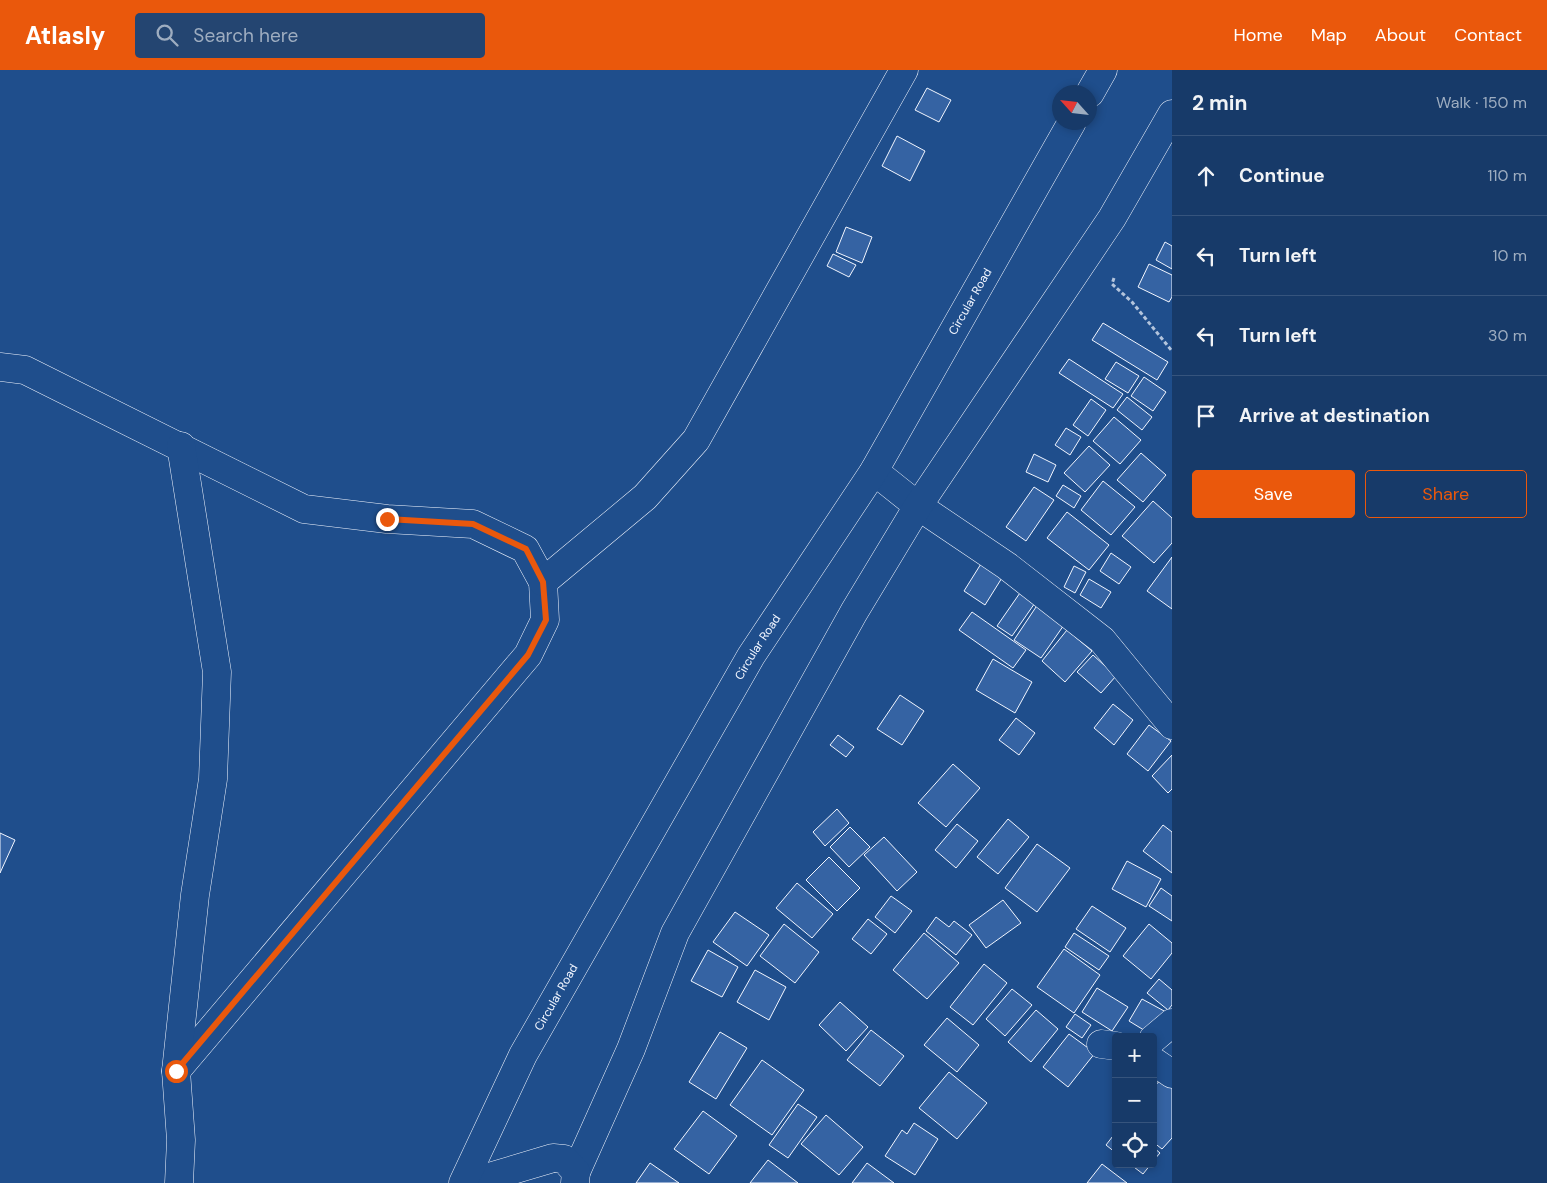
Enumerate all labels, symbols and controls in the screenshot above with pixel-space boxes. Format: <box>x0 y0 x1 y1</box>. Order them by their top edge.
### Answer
search box <box>135 13 485 58</box>
text: Atlasly <box>25 20 105 51</box>
icon: search <box>153 21 181 49</box>
text: Search here <box>193 23 298 48</box>
text: Home <box>1233 23 1283 47</box>
text: Map <box>1311 23 1347 47</box>
text: About <box>1375 23 1426 47</box>
text: Contact <box>1454 23 1522 47</box>
north arrow <box>1052 85 1097 130</box>
text: 2 min <box>1192 89 1248 117</box>
text: Walk · 150 m <box>1436 92 1527 113</box>
icon: ahead <box>1192 162 1220 190</box>
text: Continue <box>1239 163 1325 188</box>
text: 110 m <box>1488 165 1527 186</box>
icon: left <box>1192 242 1220 270</box>
text: Turn left <box>1239 243 1317 268</box>
text: 10 m <box>1493 245 1527 266</box>
street label: Circular Road <box>945 265 995 338</box>
icon: left <box>1192 322 1220 350</box>
text: Turn left <box>1239 323 1317 348</box>
text: 30 m <box>1488 325 1527 346</box>
icon: arrive <box>1192 402 1220 430</box>
text: Arrive at destination <box>1239 403 1430 428</box>
button: Save <box>1192 470 1355 518</box>
button: Share <box>1365 470 1527 518</box>
route end <box>376 508 399 531</box>
street label: Circular Road <box>731 611 784 683</box>
street label: Circular Road <box>531 961 581 1033</box>
map controls <box>1112 1033 1157 1168</box>
button: + <box>1112 1033 1157 1078</box>
route start <box>165 1060 188 1083</box>
button: − <box>1112 1078 1157 1123</box>
button: locate <box>1112 1123 1157 1168</box>

